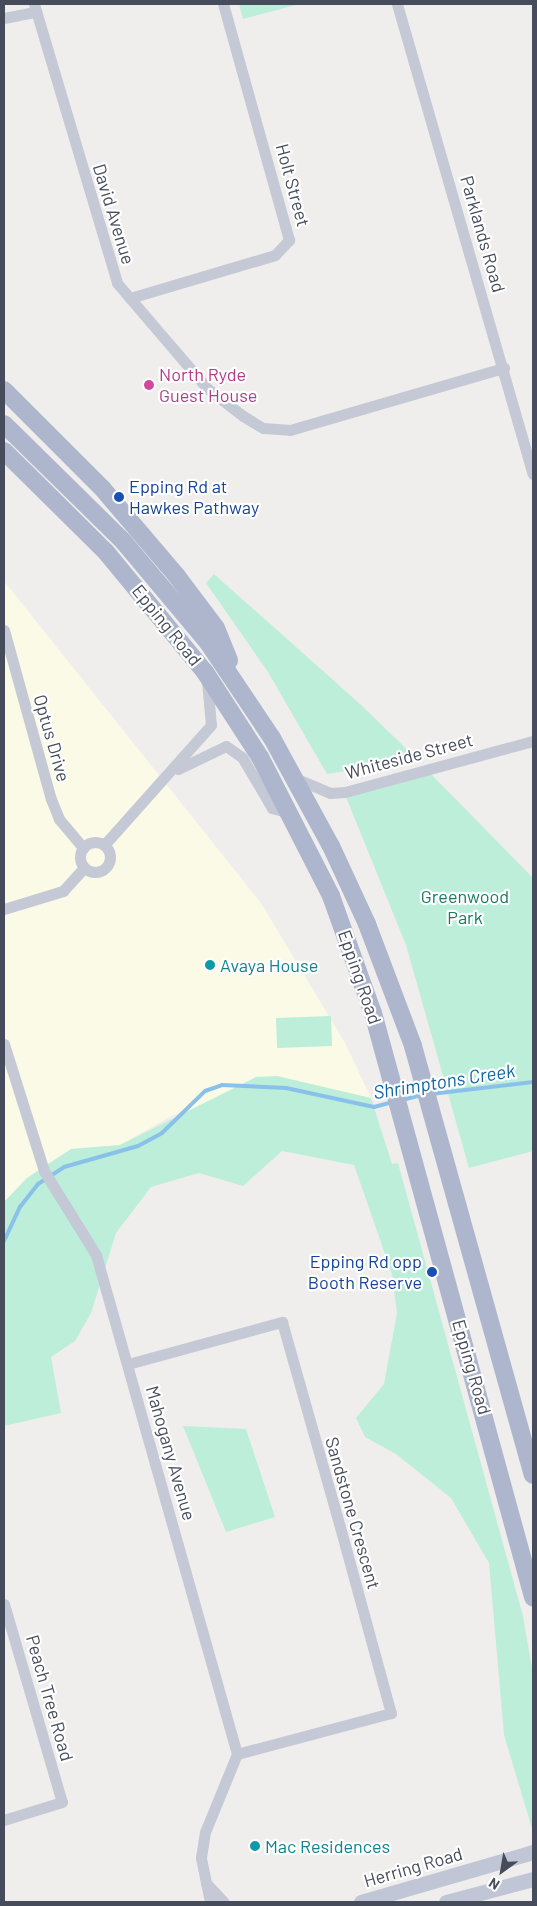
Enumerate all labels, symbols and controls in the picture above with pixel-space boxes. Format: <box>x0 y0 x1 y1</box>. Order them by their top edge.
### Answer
street label: Holt Street <box>272 141 314 229</box>
street label: David Avenue <box>88 161 140 267</box>
street label: Parklands Road <box>456 173 510 295</box>
place label: North Ryde Guest House <box>159 364 257 406</box>
marker: North Ryde Guest House <box>143 379 155 391</box>
place label: Epping Rd at Hawkes Pathway <box>129 476 259 518</box>
marker: Epping Rd at Hawkes Pathway <box>113 491 125 503</box>
street label: Epping Road <box>128 580 206 670</box>
street label: Optus Drive <box>29 692 75 784</box>
street label: Whiteside Street <box>343 729 475 783</box>
park label: Greenwood Park <box>421 886 509 929</box>
street label: Epping Road <box>334 927 386 1027</box>
place label: Avaya House <box>220 954 318 976</box>
marker: Avaya House <box>204 959 216 971</box>
water label: Shrimptons Creek <box>371 1059 517 1103</box>
place label: Epping Rd opp Booth Reserve <box>308 1251 422 1294</box>
marker: Epping Rd opp Booth Reserve <box>426 1266 438 1278</box>
street label: Epping Road <box>448 1317 496 1417</box>
street label: Mahogany Avenue <box>141 1383 201 1523</box>
street label: Sandstone Crescent <box>321 1434 385 1592</box>
street label: Peach Tree Road <box>22 1633 78 1763</box>
place label: Mac Residences <box>265 1835 390 1857</box>
marker: Mac Residences <box>249 1840 261 1852</box>
street label: Herring Road <box>361 1843 465 1891</box>
north arrow <box>477 1846 527 1896</box>
text: N <box>485 1874 502 1894</box>

